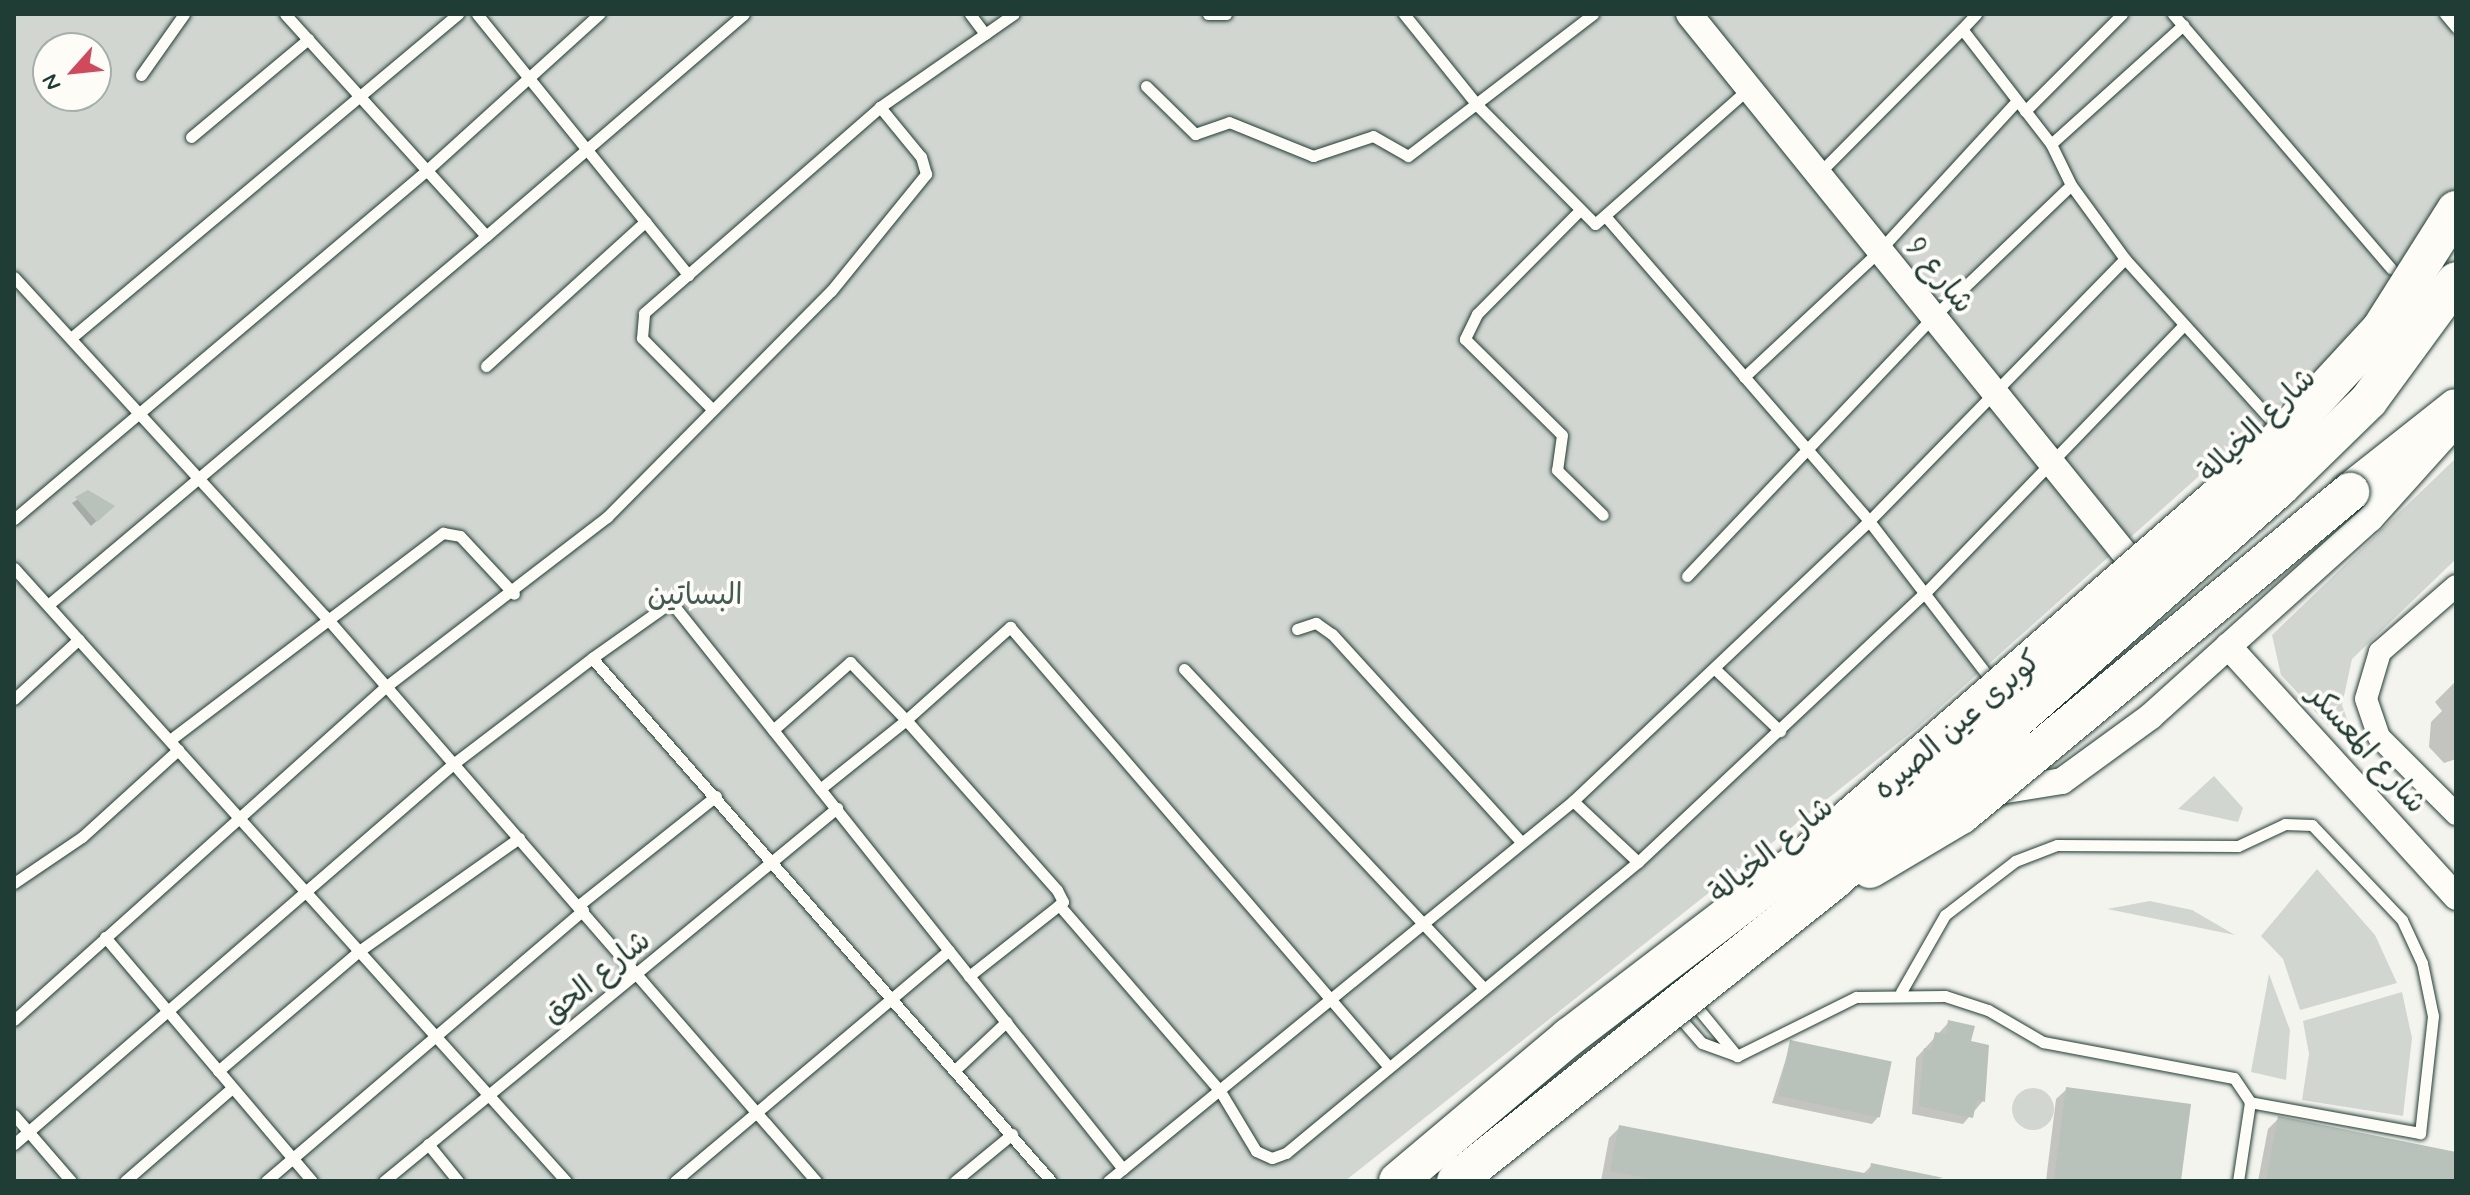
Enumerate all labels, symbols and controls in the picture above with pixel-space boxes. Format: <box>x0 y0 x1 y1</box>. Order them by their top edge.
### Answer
north arrow <box>32 32 112 112</box>
text: N <box>37 69 68 95</box>
street label: شارع 9 <box>1897 231 1981 321</box>
street label: شارع الخيالة <box>2192 361 2324 491</box>
park label: البساتين <box>647 578 743 614</box>
street label: كوبرى عين الصيره <box>1867 644 2049 808</box>
street label: شارع المعسكر <box>2299 678 2433 822</box>
street label: شارع الخيالة <box>1703 790 1841 912</box>
street label: شارع الحق <box>536 923 658 1033</box>

